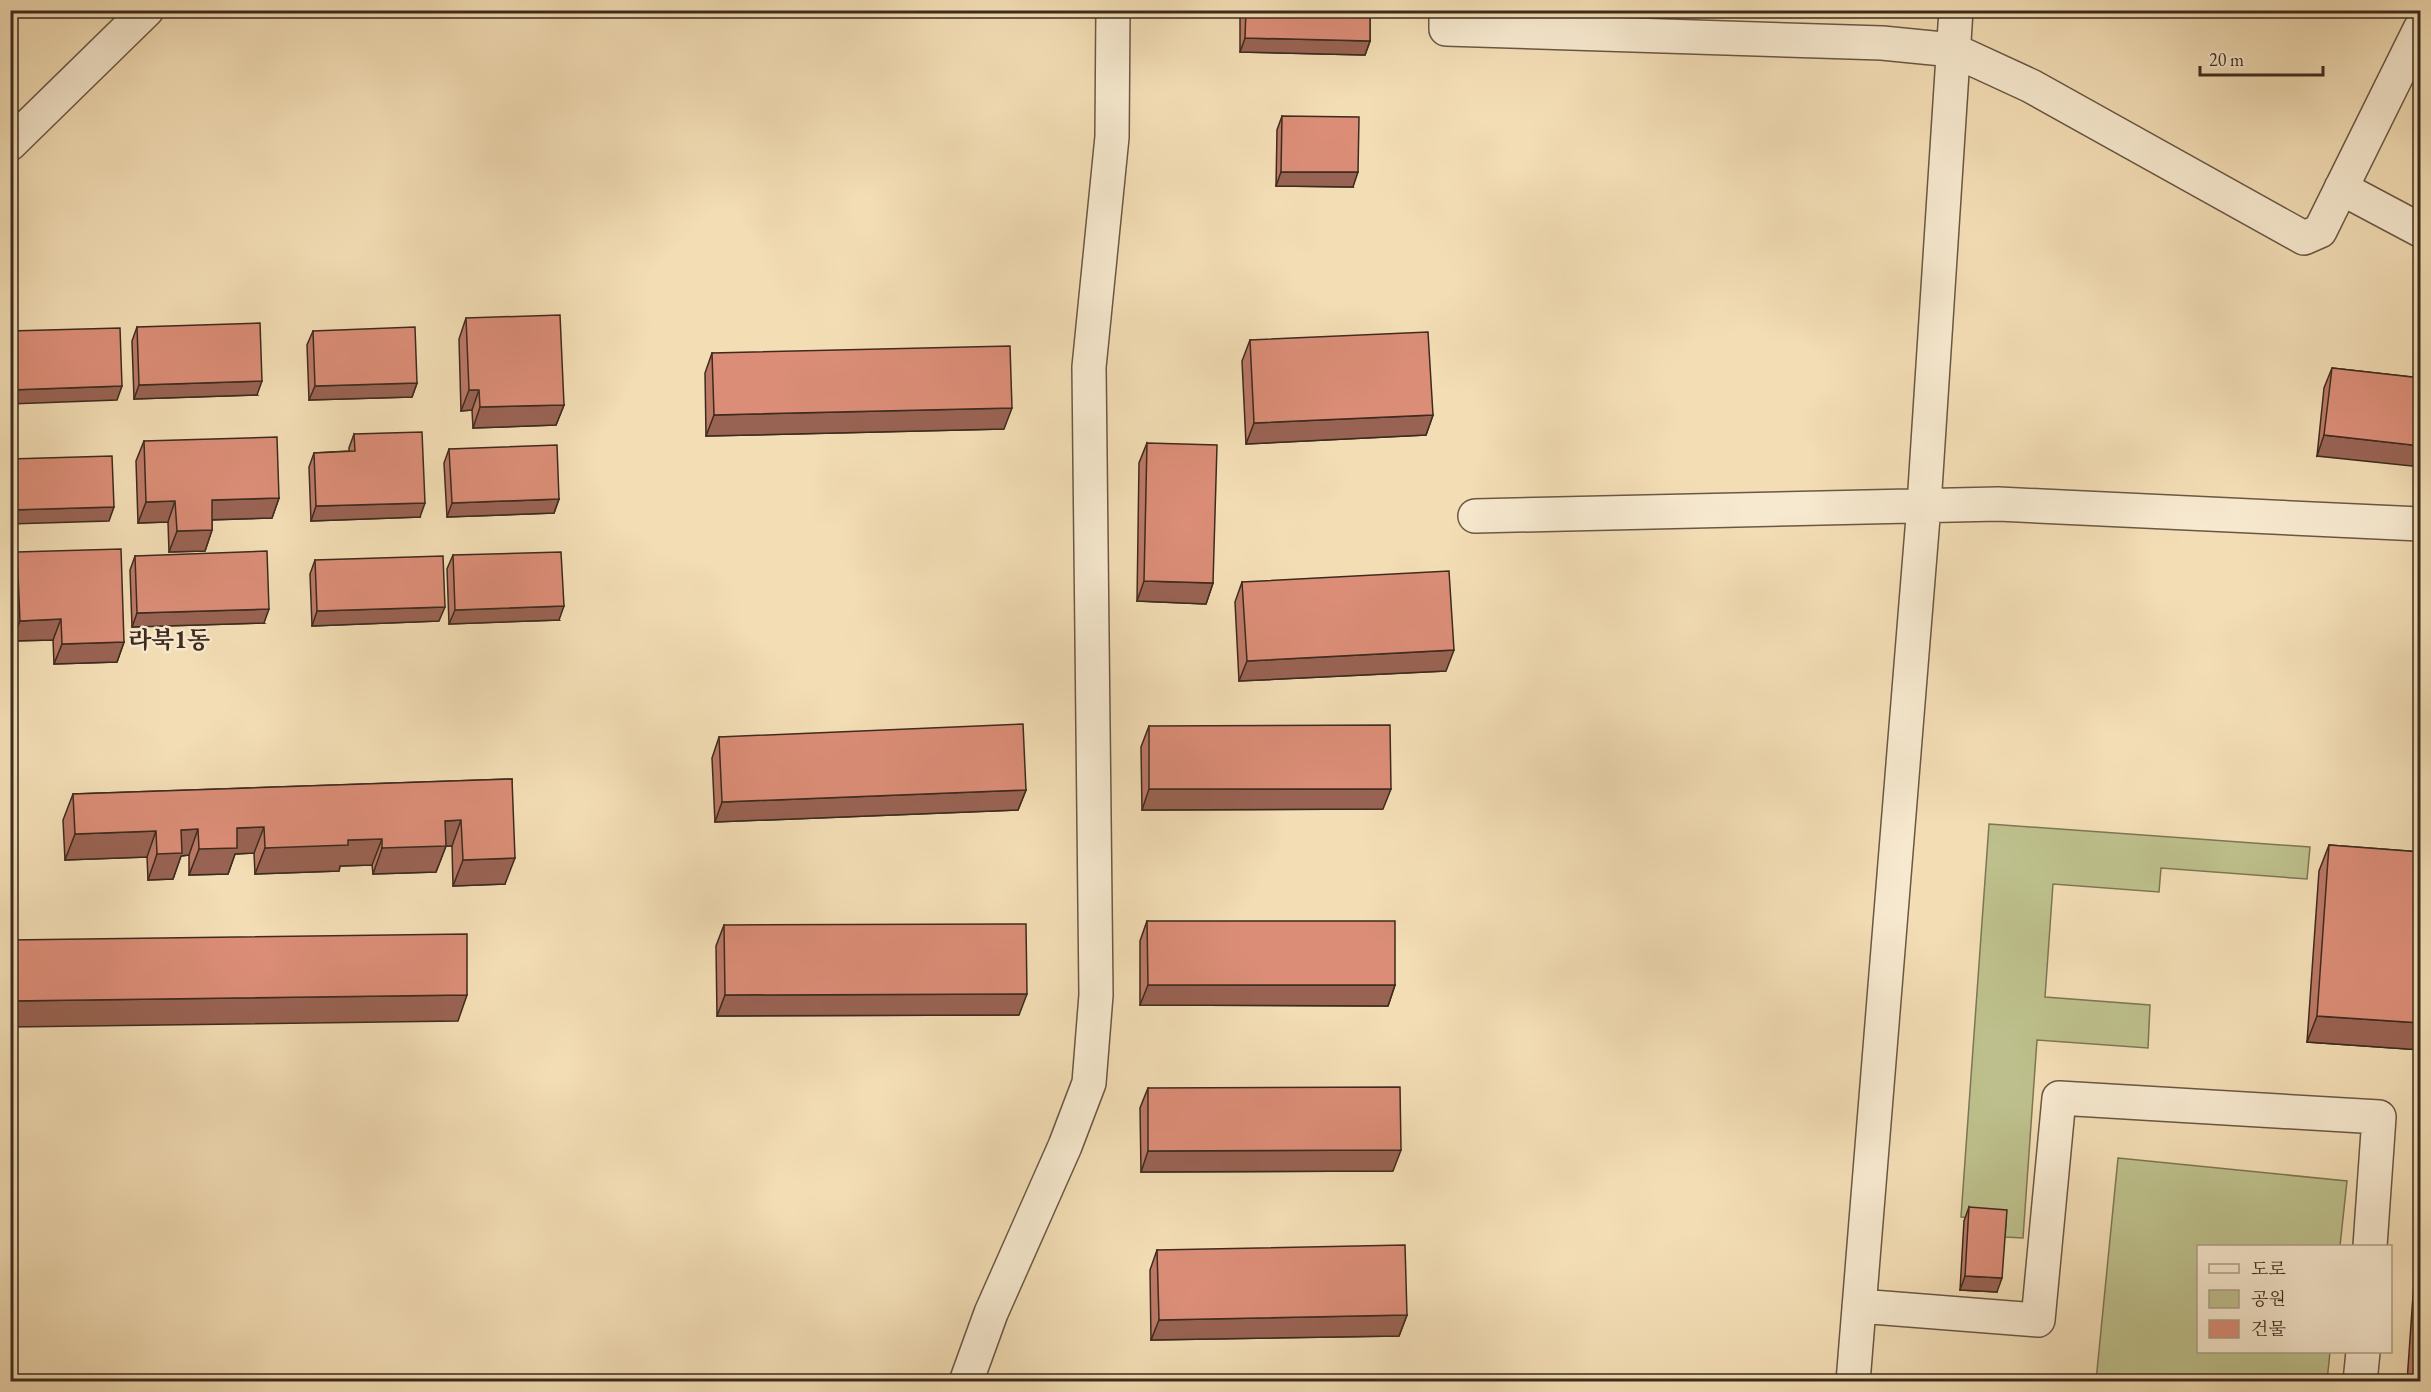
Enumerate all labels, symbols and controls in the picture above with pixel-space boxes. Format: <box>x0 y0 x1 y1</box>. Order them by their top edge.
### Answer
scale bar <box>2200 39 2323 77</box>
text: 20 m <box>2209 48 2244 71</box>
district label: 라북1동 <box>128 624 210 655</box>
legend <box>2197 1245 2392 1353</box>
text: 도로 <box>2251 1257 2286 1280</box>
text: 공원 <box>2251 1287 2286 1310</box>
text: 건물 <box>2251 1317 2286 1340</box>

